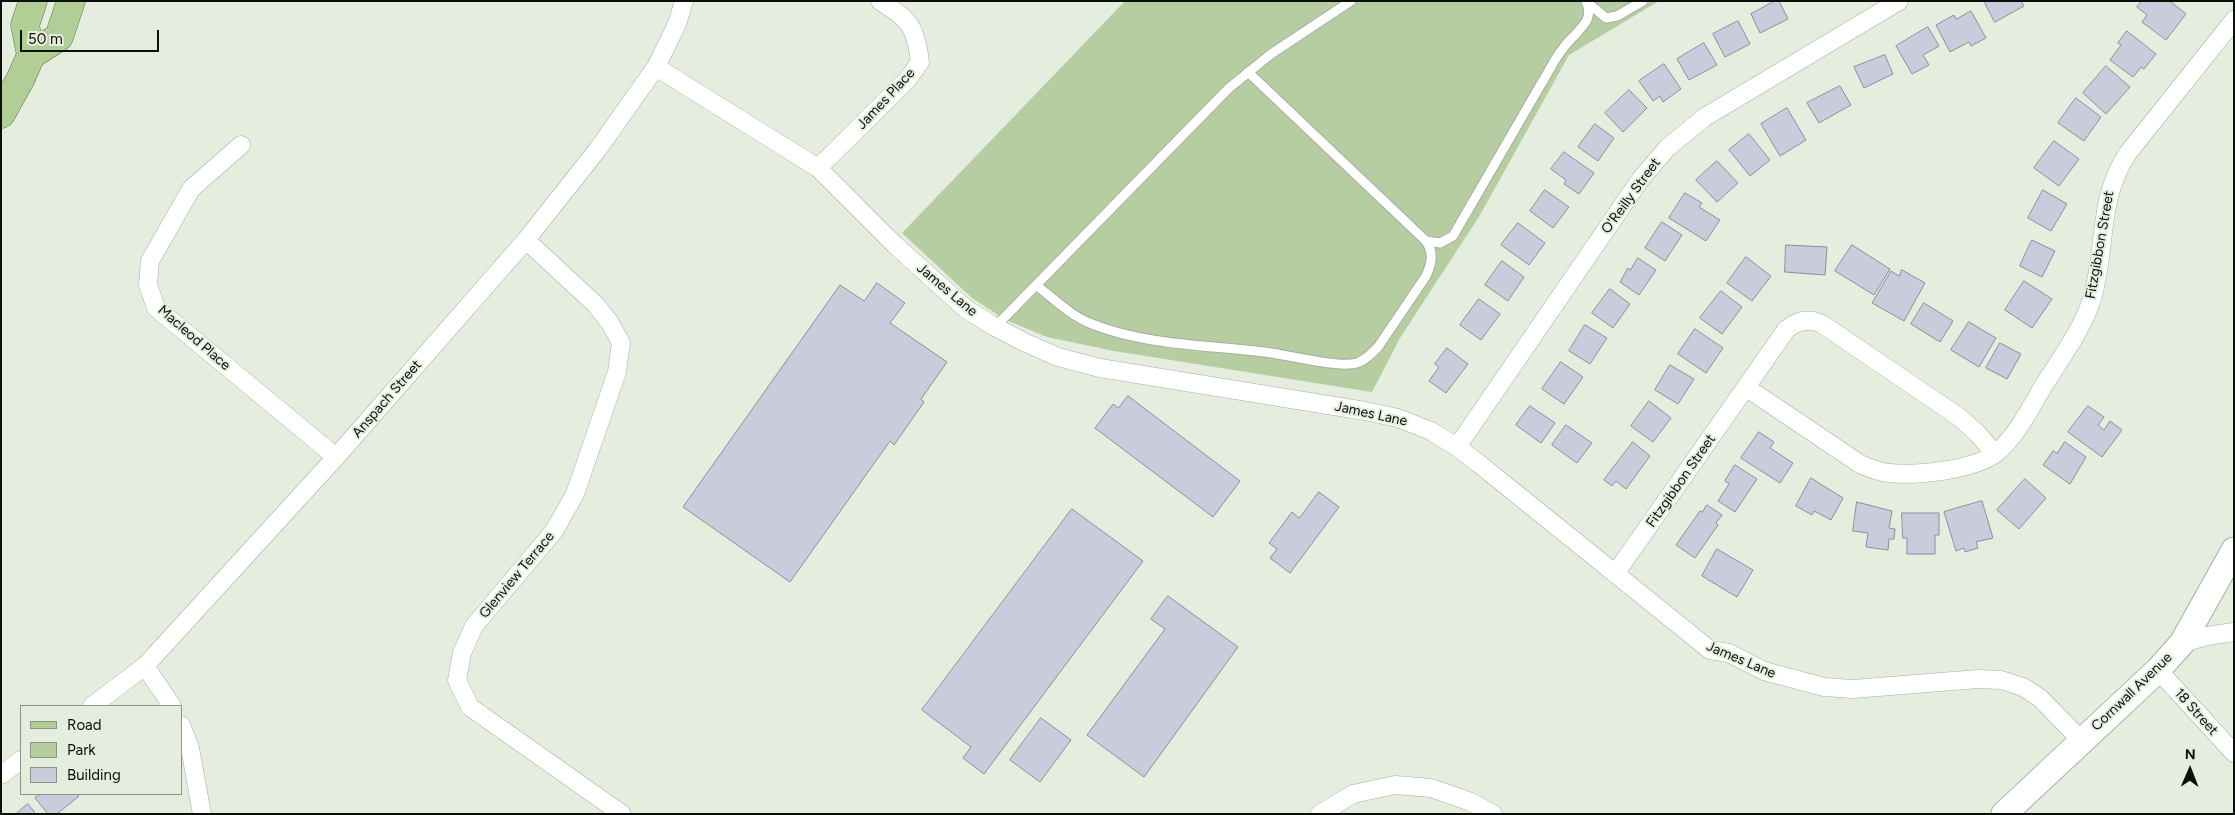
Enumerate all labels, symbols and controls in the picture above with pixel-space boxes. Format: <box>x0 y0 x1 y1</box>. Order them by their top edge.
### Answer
scale bar <box>22 20 161 52</box>
text: 50 m <box>28 30 63 48</box>
street label: James Place <box>853 65 919 133</box>
street label: O'Reilly Street <box>1598 155 1664 237</box>
street label: Fitzgibbon Street <box>2082 190 2118 300</box>
street label: James Lane <box>913 260 981 320</box>
street label: Macleod Place <box>154 302 234 374</box>
street label: Anspach Street <box>349 357 425 441</box>
street label: James Lane <box>1333 398 1409 430</box>
street label: Fitzgibbon Street <box>1643 431 1719 531</box>
street label: Glenview Terrace <box>476 528 558 622</box>
street label: James Lane <box>1704 638 1778 682</box>
street label: Cornwall Avenue <box>2088 649 2176 735</box>
street label: 18 Street <box>2171 685 2221 739</box>
legend <box>20 705 182 795</box>
text: Road <box>67 716 102 734</box>
text: Park <box>67 741 96 759</box>
north arrow <box>2165 745 2215 795</box>
text: N <box>2185 746 2196 763</box>
text: Building <box>67 766 121 784</box>

